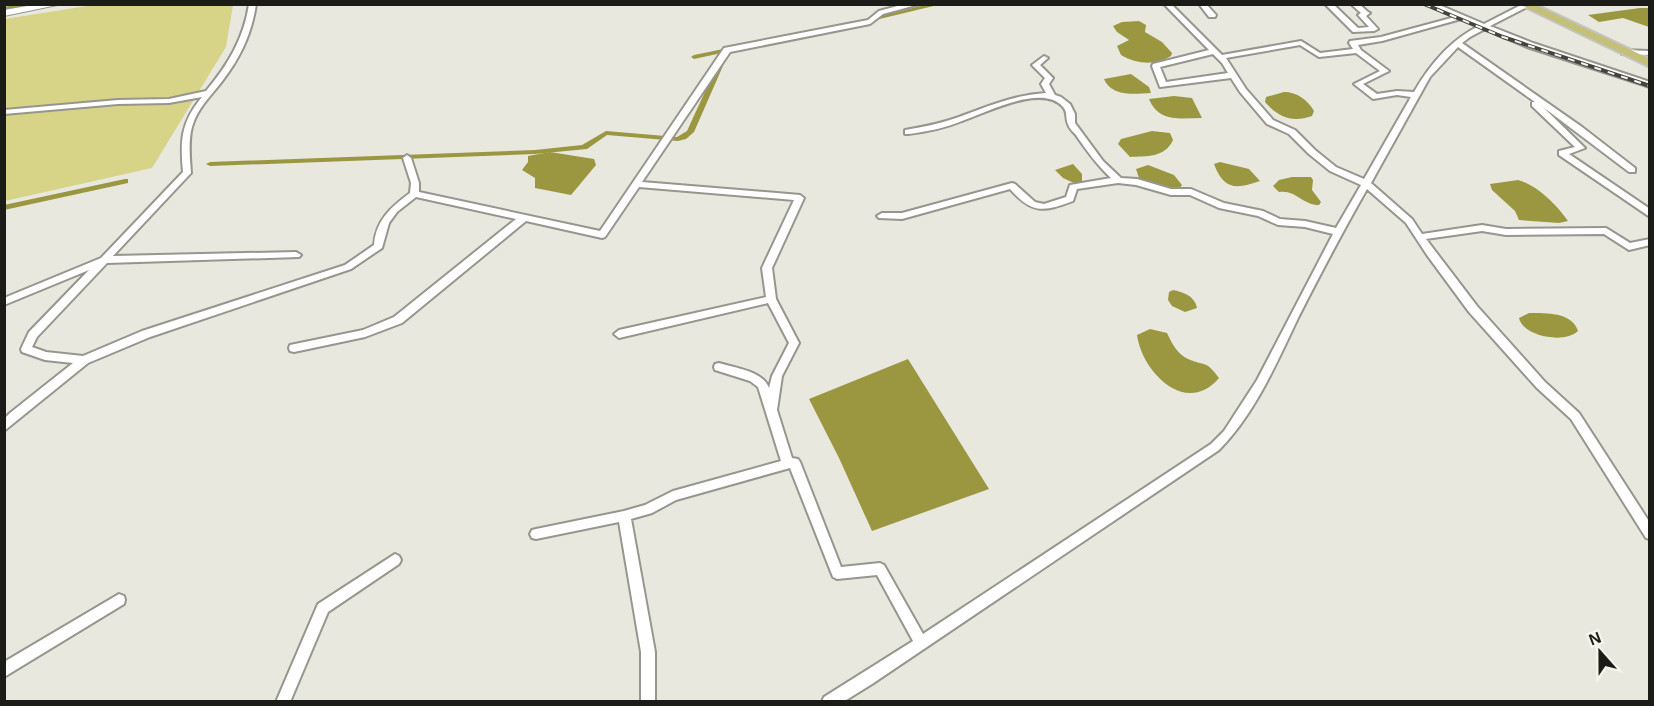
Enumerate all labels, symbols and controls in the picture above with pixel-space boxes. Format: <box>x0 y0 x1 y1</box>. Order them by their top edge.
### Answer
north arrow <box>1570 622 1630 682</box>
text: N <box>1586 628 1603 648</box>

